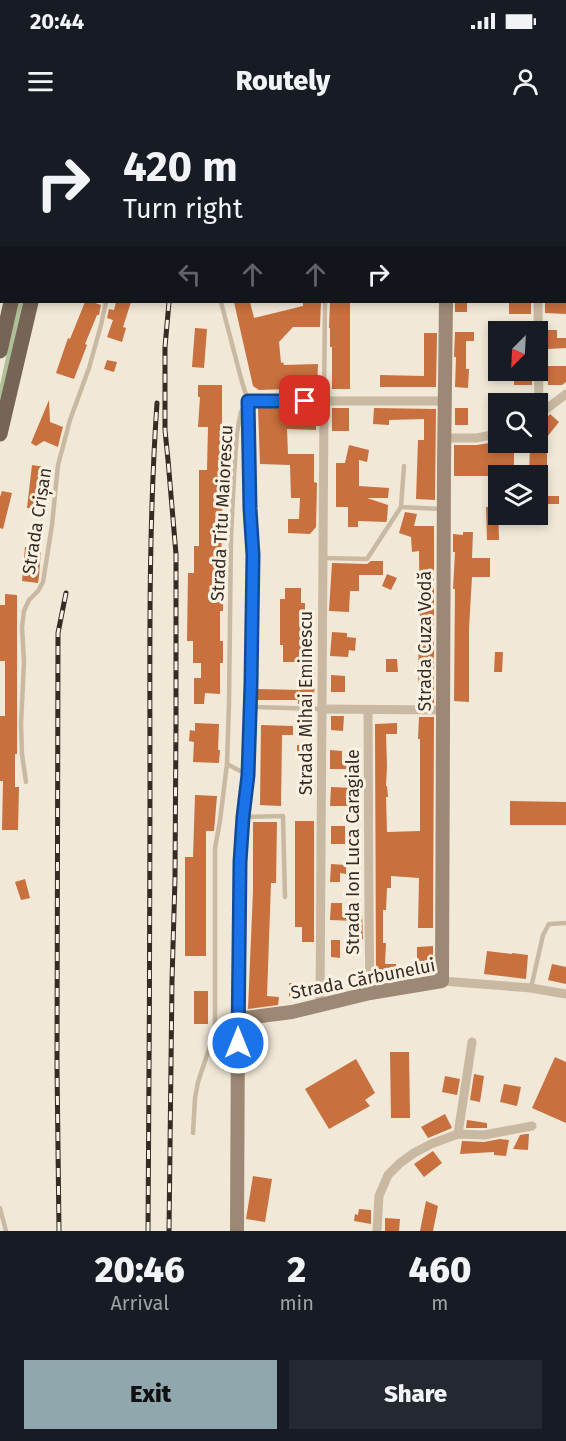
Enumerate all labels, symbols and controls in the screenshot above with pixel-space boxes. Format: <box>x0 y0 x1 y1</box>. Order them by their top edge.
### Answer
text: 20:44 <box>30 8 84 35</box>
icon: menu <box>24 65 57 98</box>
text: Routely <box>236 65 330 97</box>
icon: person <box>509 65 542 98</box>
text: 420 m <box>123 142 238 192</box>
icon: right <box>24 144 102 222</box>
text: Turn right <box>123 193 243 225</box>
icon: left <box>173 258 206 291</box>
icon: ahead <box>236 258 269 291</box>
icon: ahead <box>299 258 332 291</box>
icon: right <box>362 258 395 291</box>
north arrow <box>488 321 548 381</box>
map controls <box>488 321 548 525</box>
pin <box>279 375 330 426</box>
icon: arrive <box>288 384 321 417</box>
button: search <box>488 393 548 453</box>
street label: Strada Titu Maiorescu <box>206 424 238 602</box>
button: layers <box>488 465 548 525</box>
street label: Strada Crișan <box>18 466 57 576</box>
street label: Strada Cuza Vodă <box>414 571 436 711</box>
street label: Strada Mihai Eminescu <box>295 611 317 795</box>
street label: Strada Ion Luca Caragiale <box>342 749 364 955</box>
street label: Strada Cărbunelui <box>289 954 437 1004</box>
position arrow <box>206 1011 270 1075</box>
text: 20:46 <box>95 1248 185 1292</box>
text: 2 <box>287 1248 306 1292</box>
text: 460 <box>409 1248 471 1292</box>
text: Arrival <box>110 1291 169 1315</box>
text: min <box>279 1291 314 1315</box>
text: m <box>431 1291 449 1315</box>
button: Exit <box>24 1360 277 1429</box>
button: Share <box>289 1360 542 1429</box>

